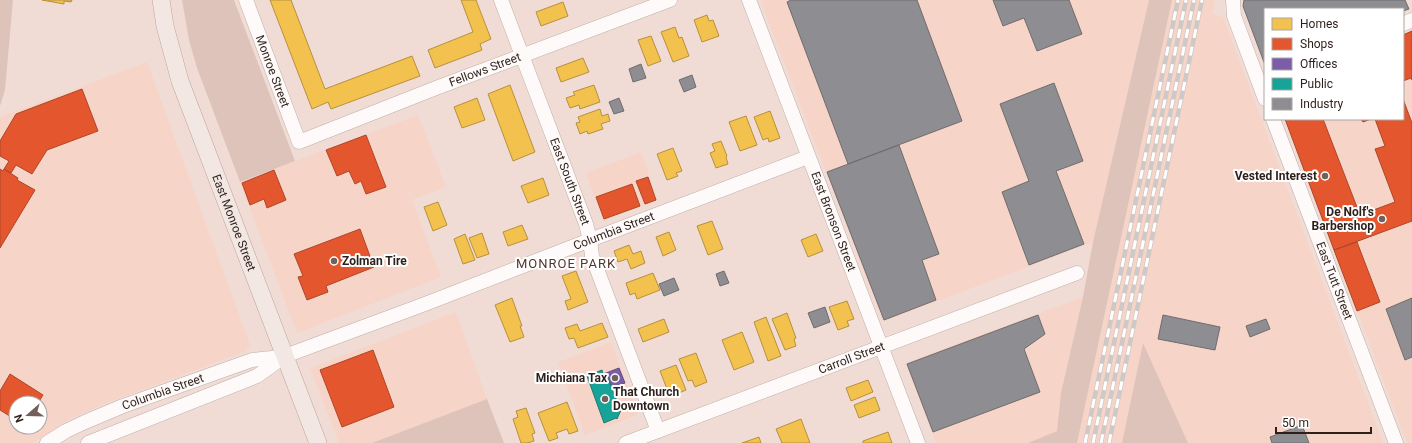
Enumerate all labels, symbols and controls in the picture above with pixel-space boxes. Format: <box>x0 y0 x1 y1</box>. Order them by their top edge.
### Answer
legend <box>1264 8 1404 120</box>
text: Homes <box>1300 17 1338 31</box>
street label: Monroe Street <box>253 33 292 109</box>
text: Shops <box>1300 37 1334 51</box>
street label: Fellows Street <box>447 50 523 89</box>
text: Offices <box>1300 57 1337 71</box>
text: Public <box>1300 77 1333 91</box>
text: Industry <box>1300 97 1344 111</box>
street label: East South Street <box>547 136 593 227</box>
place label: Vested Interest <box>1235 169 1317 183</box>
street label: East Bronson Street <box>808 170 859 273</box>
marker: Vested Interest <box>1320 171 1330 181</box>
street label: East Monroe Street <box>209 172 259 273</box>
place label: De Nolf's Barbershop <box>1311 205 1374 233</box>
street label: Columbia Street <box>571 209 656 253</box>
marker: De Nolf's Barbershop <box>1377 214 1387 224</box>
street label: East Tutt Street <box>1313 240 1356 322</box>
place label: Zolman Tire <box>342 254 407 268</box>
marker: Zolman Tire <box>329 256 339 266</box>
district label: MONROE PARK <box>516 256 616 271</box>
street label: Carroll Street <box>816 339 887 377</box>
street label: Columbia Street <box>120 371 206 413</box>
place label: Michiana Tax <box>536 371 608 385</box>
marker: Michiana Tax <box>610 373 620 383</box>
place label: That Church Downtown <box>613 385 679 413</box>
marker: That Church Downtown <box>600 394 610 404</box>
north arrow <box>8 395 48 435</box>
scale bar <box>1276 409 1371 435</box>
text: N <box>12 412 27 424</box>
text: 50 m <box>1282 416 1309 430</box>

